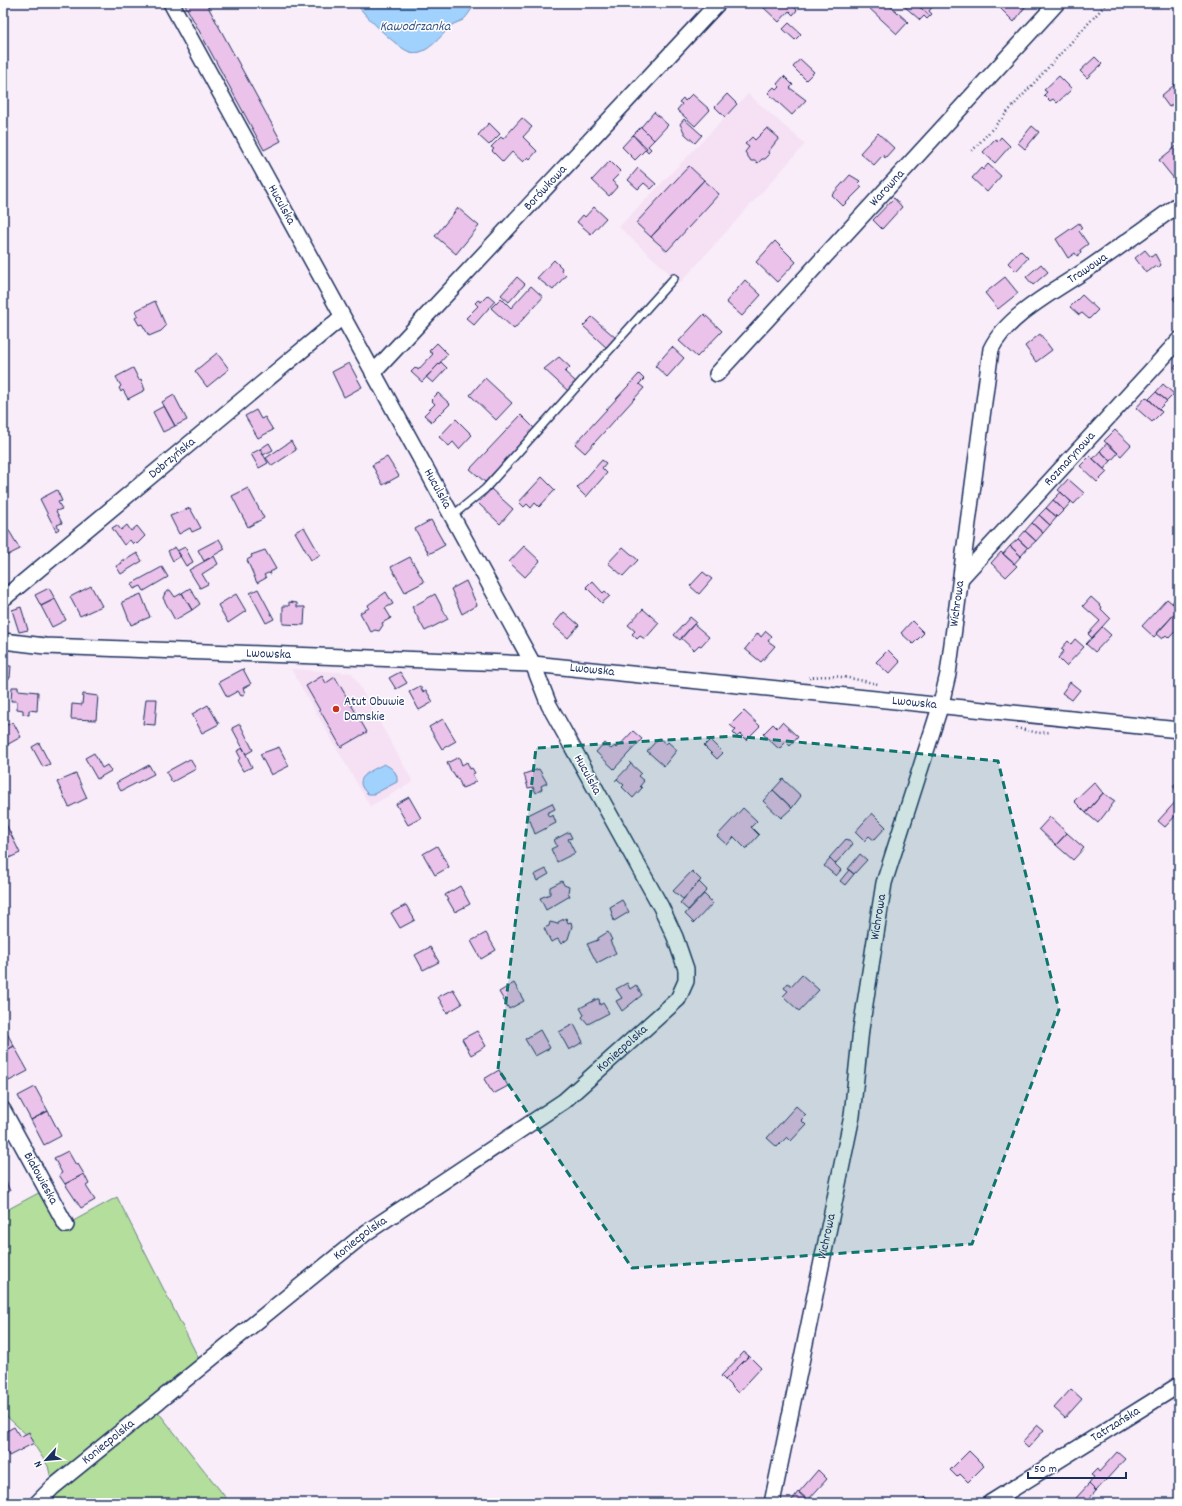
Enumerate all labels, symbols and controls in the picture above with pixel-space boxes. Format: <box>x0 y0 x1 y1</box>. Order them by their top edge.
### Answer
water label: Kawodrzanka <box>380 17 452 37</box>
street label: Borówkowa <box>519 160 572 215</box>
street label: Warowna <box>865 165 910 211</box>
street label: Huculska <box>262 182 300 229</box>
street label: Trawowa <box>1064 248 1112 289</box>
street label: Rozmarynowa <box>1040 427 1101 491</box>
street label: Dobrzyńska <box>144 432 200 484</box>
street label: Huculska <box>418 466 456 513</box>
street label: Wichrowa <box>945 579 970 628</box>
street label: Lwowska <box>246 644 292 665</box>
street label: Lwowska <box>569 658 616 682</box>
street label: Lwowska <box>891 691 939 715</box>
place label: Atut Obuwie Damskie <box>344 693 405 727</box>
marker: Atut Obuwie Damskie <box>331 704 341 714</box>
street label: Huculska <box>568 752 606 799</box>
street label: Wichrowa <box>866 892 892 941</box>
street label: Koniecpolska <box>593 1020 653 1077</box>
street label: Białowieska <box>18 1149 63 1209</box>
street label: Koniecpolska <box>329 1211 392 1265</box>
street label: Wichrowa <box>813 1211 841 1261</box>
street label: Tatrzańska <box>1087 1402 1145 1447</box>
street label: Koniecpolska <box>78 1414 140 1469</box>
north arrow <box>26 1440 66 1480</box>
scale bar <box>1028 1454 1126 1480</box>
text: N <box>30 1457 47 1470</box>
text: 50 m <box>1034 1461 1057 1478</box>

